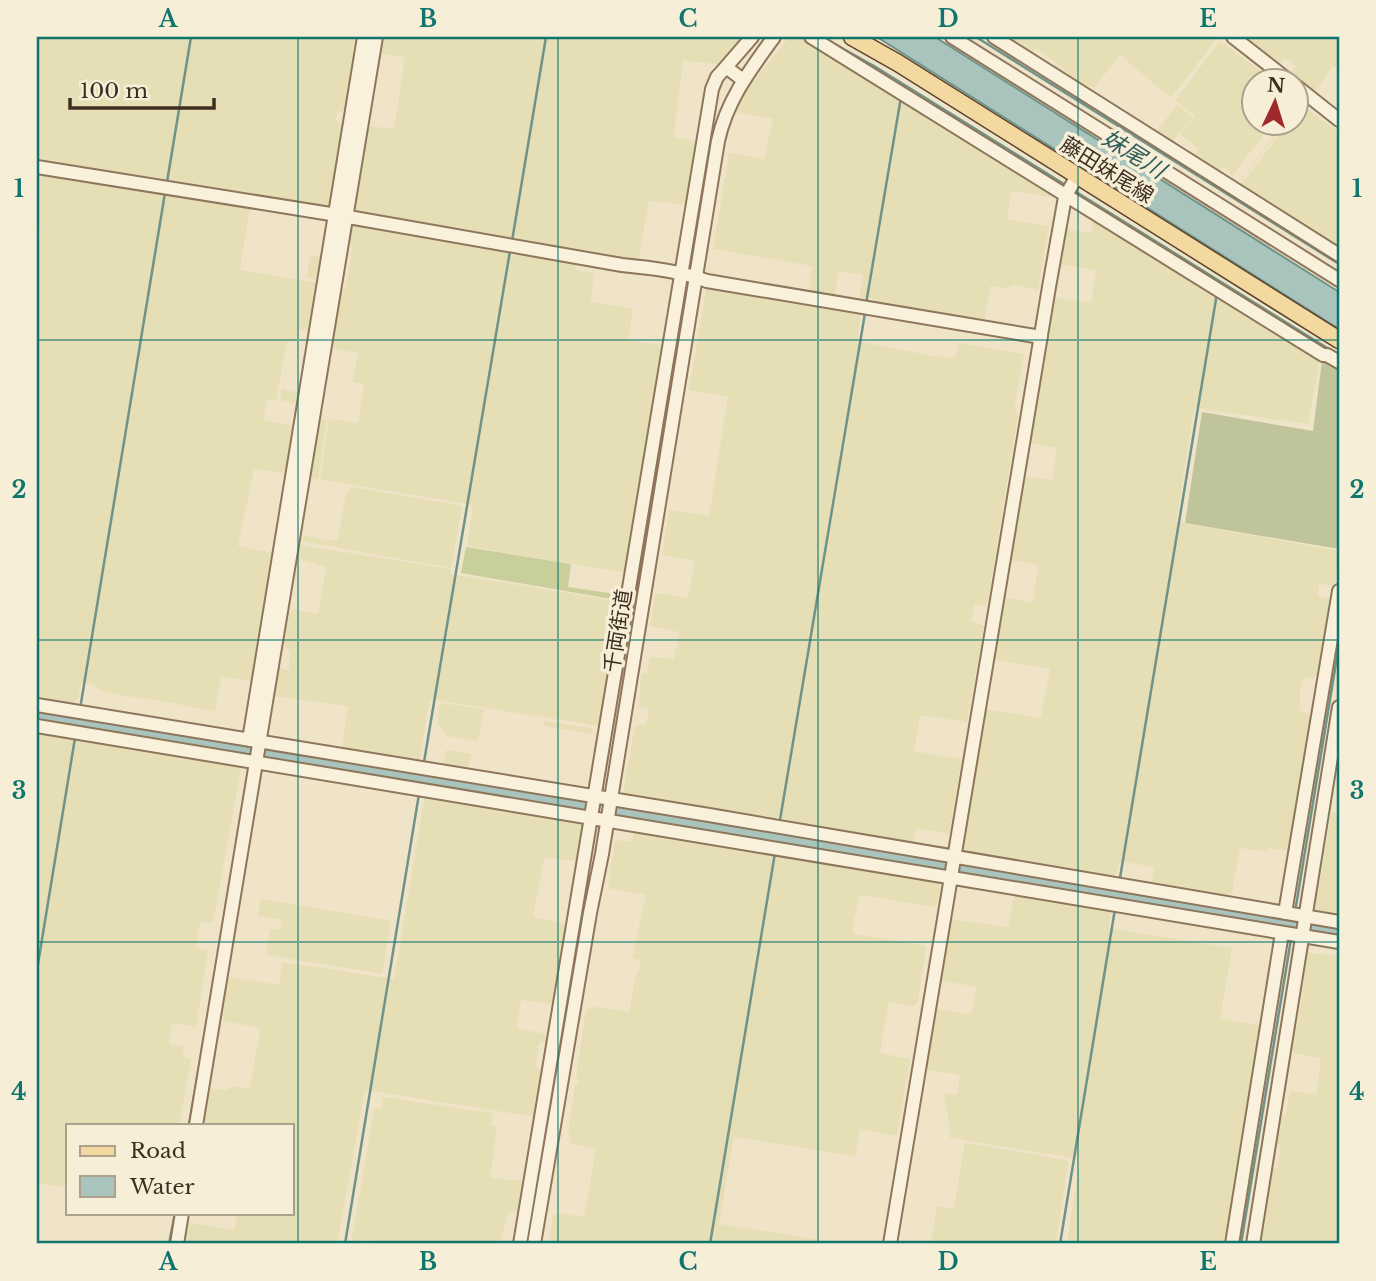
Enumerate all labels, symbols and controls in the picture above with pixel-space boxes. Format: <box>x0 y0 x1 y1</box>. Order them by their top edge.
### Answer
text: A <box>158 5 179 33</box>
text: B <box>419 5 437 33</box>
text: C <box>679 5 697 33</box>
text: D <box>937 5 959 33</box>
text: E <box>1199 5 1217 33</box>
scale bar <box>70 66 214 110</box>
north arrow <box>1240 66 1310 136</box>
text: N <box>1266 73 1286 98</box>
text: 100 m <box>80 78 148 104</box>
water label: 妹尾川 <box>1097 124 1173 186</box>
street label: 藤田妹尾線 <box>1056 131 1158 209</box>
text: 1 <box>14 175 24 203</box>
text: 1 <box>1352 175 1362 203</box>
text: 2 <box>12 476 26 504</box>
text: 2 <box>1350 476 1364 504</box>
street label: 千両街道 <box>599 587 637 675</box>
text: 3 <box>12 777 26 805</box>
text: 3 <box>1350 777 1364 805</box>
text: 4 <box>11 1078 27 1106</box>
text: 4 <box>1349 1078 1365 1106</box>
legend <box>66 1124 294 1214</box>
text: Road <box>130 1138 186 1164</box>
text: Water <box>129 1174 194 1200</box>
text: A <box>158 1248 179 1276</box>
text: B <box>419 1248 437 1276</box>
text: C <box>679 1248 697 1276</box>
text: D <box>937 1248 959 1276</box>
text: E <box>1199 1248 1217 1276</box>

